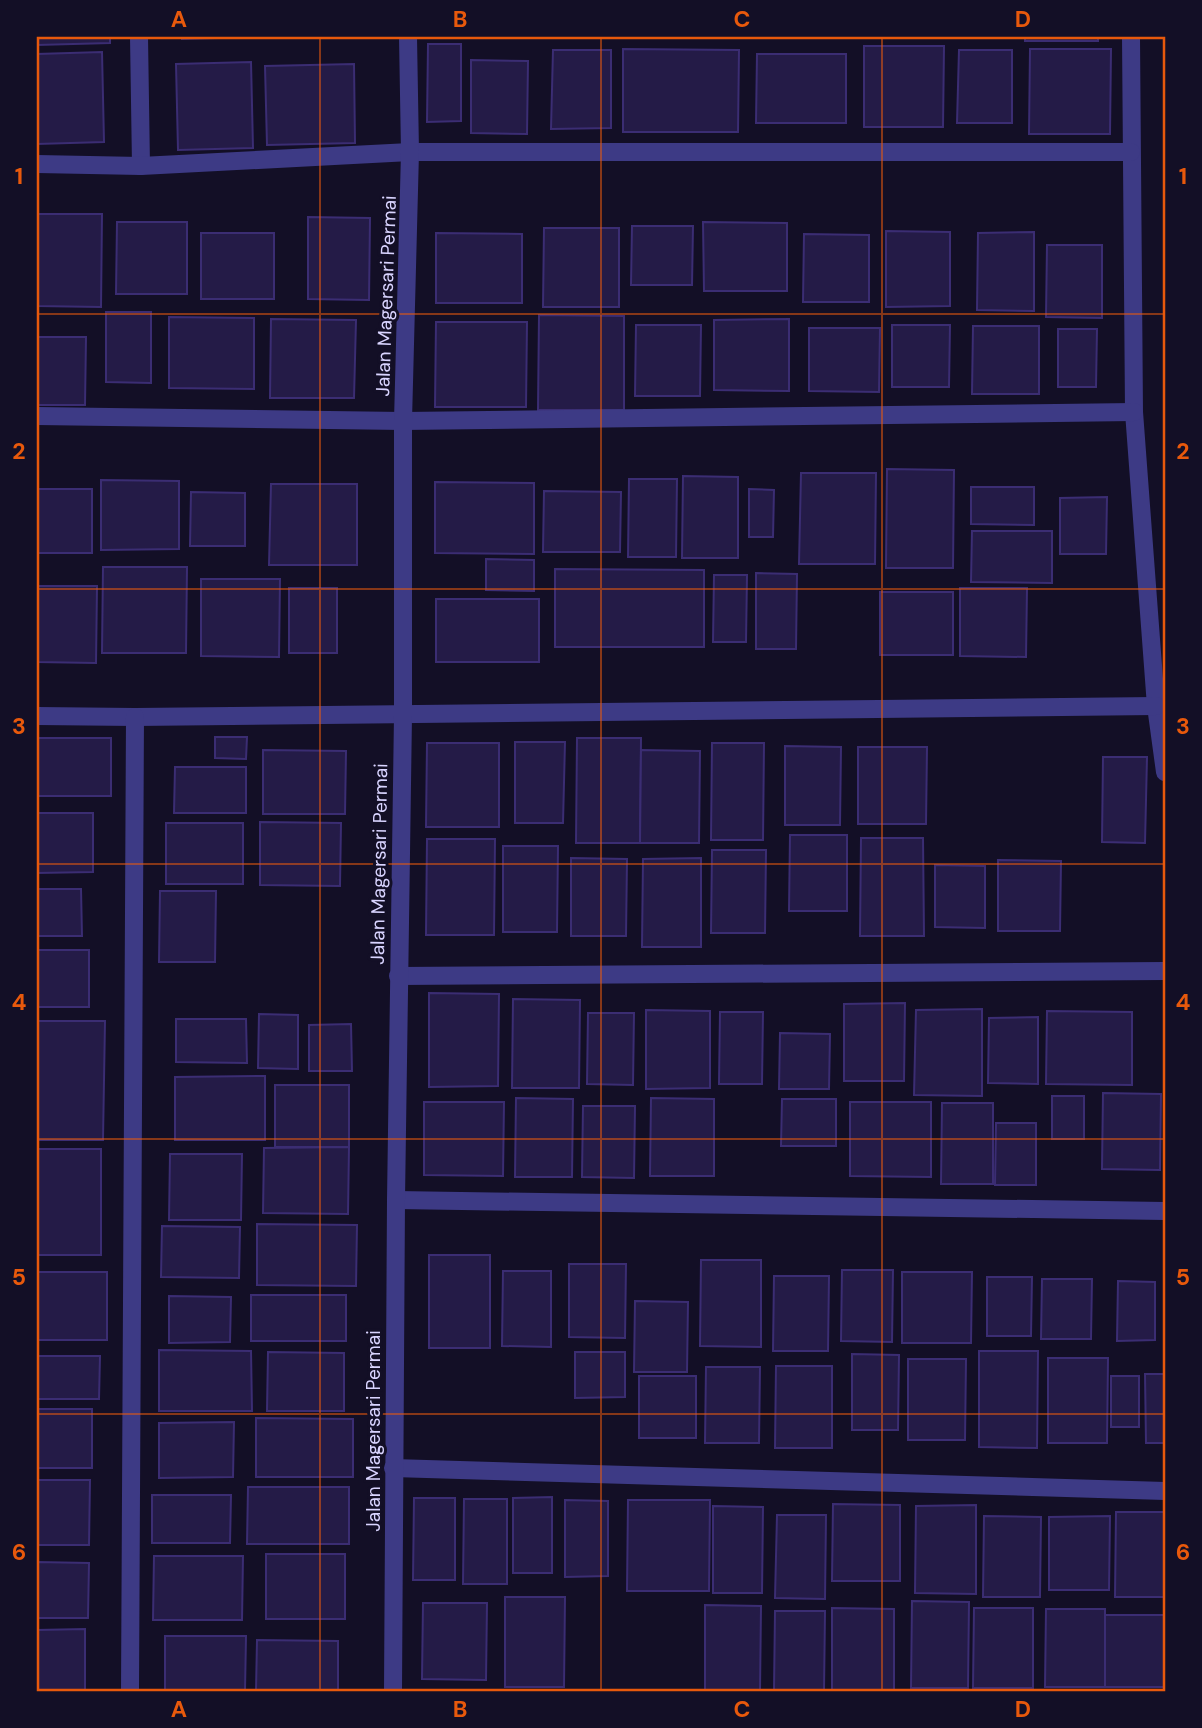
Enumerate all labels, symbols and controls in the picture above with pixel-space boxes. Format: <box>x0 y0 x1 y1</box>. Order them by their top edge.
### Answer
text: A <box>171 4 187 34</box>
text: B <box>453 4 467 34</box>
text: C <box>734 4 750 34</box>
text: D <box>1015 4 1031 34</box>
text: 1 <box>15 161 23 191</box>
text: 1 <box>1179 161 1187 191</box>
street label: Jalan Magersari Permai <box>370 195 402 397</box>
text: 2 <box>12 436 26 466</box>
text: 2 <box>1176 436 1190 466</box>
text: 3 <box>12 711 26 741</box>
text: 3 <box>1176 711 1190 741</box>
street label: Jalan Magersari Permai <box>365 763 393 965</box>
text: 4 <box>12 987 27 1017</box>
text: 4 <box>1176 987 1191 1017</box>
text: 5 <box>12 1262 26 1292</box>
text: 5 <box>1176 1262 1190 1292</box>
street label: Jalan Magersari Permai <box>361 1330 386 1532</box>
text: 6 <box>12 1537 26 1567</box>
text: 6 <box>1176 1537 1190 1567</box>
text: A <box>171 1694 187 1724</box>
text: B <box>453 1694 467 1724</box>
text: C <box>734 1694 750 1724</box>
text: D <box>1015 1694 1031 1724</box>

